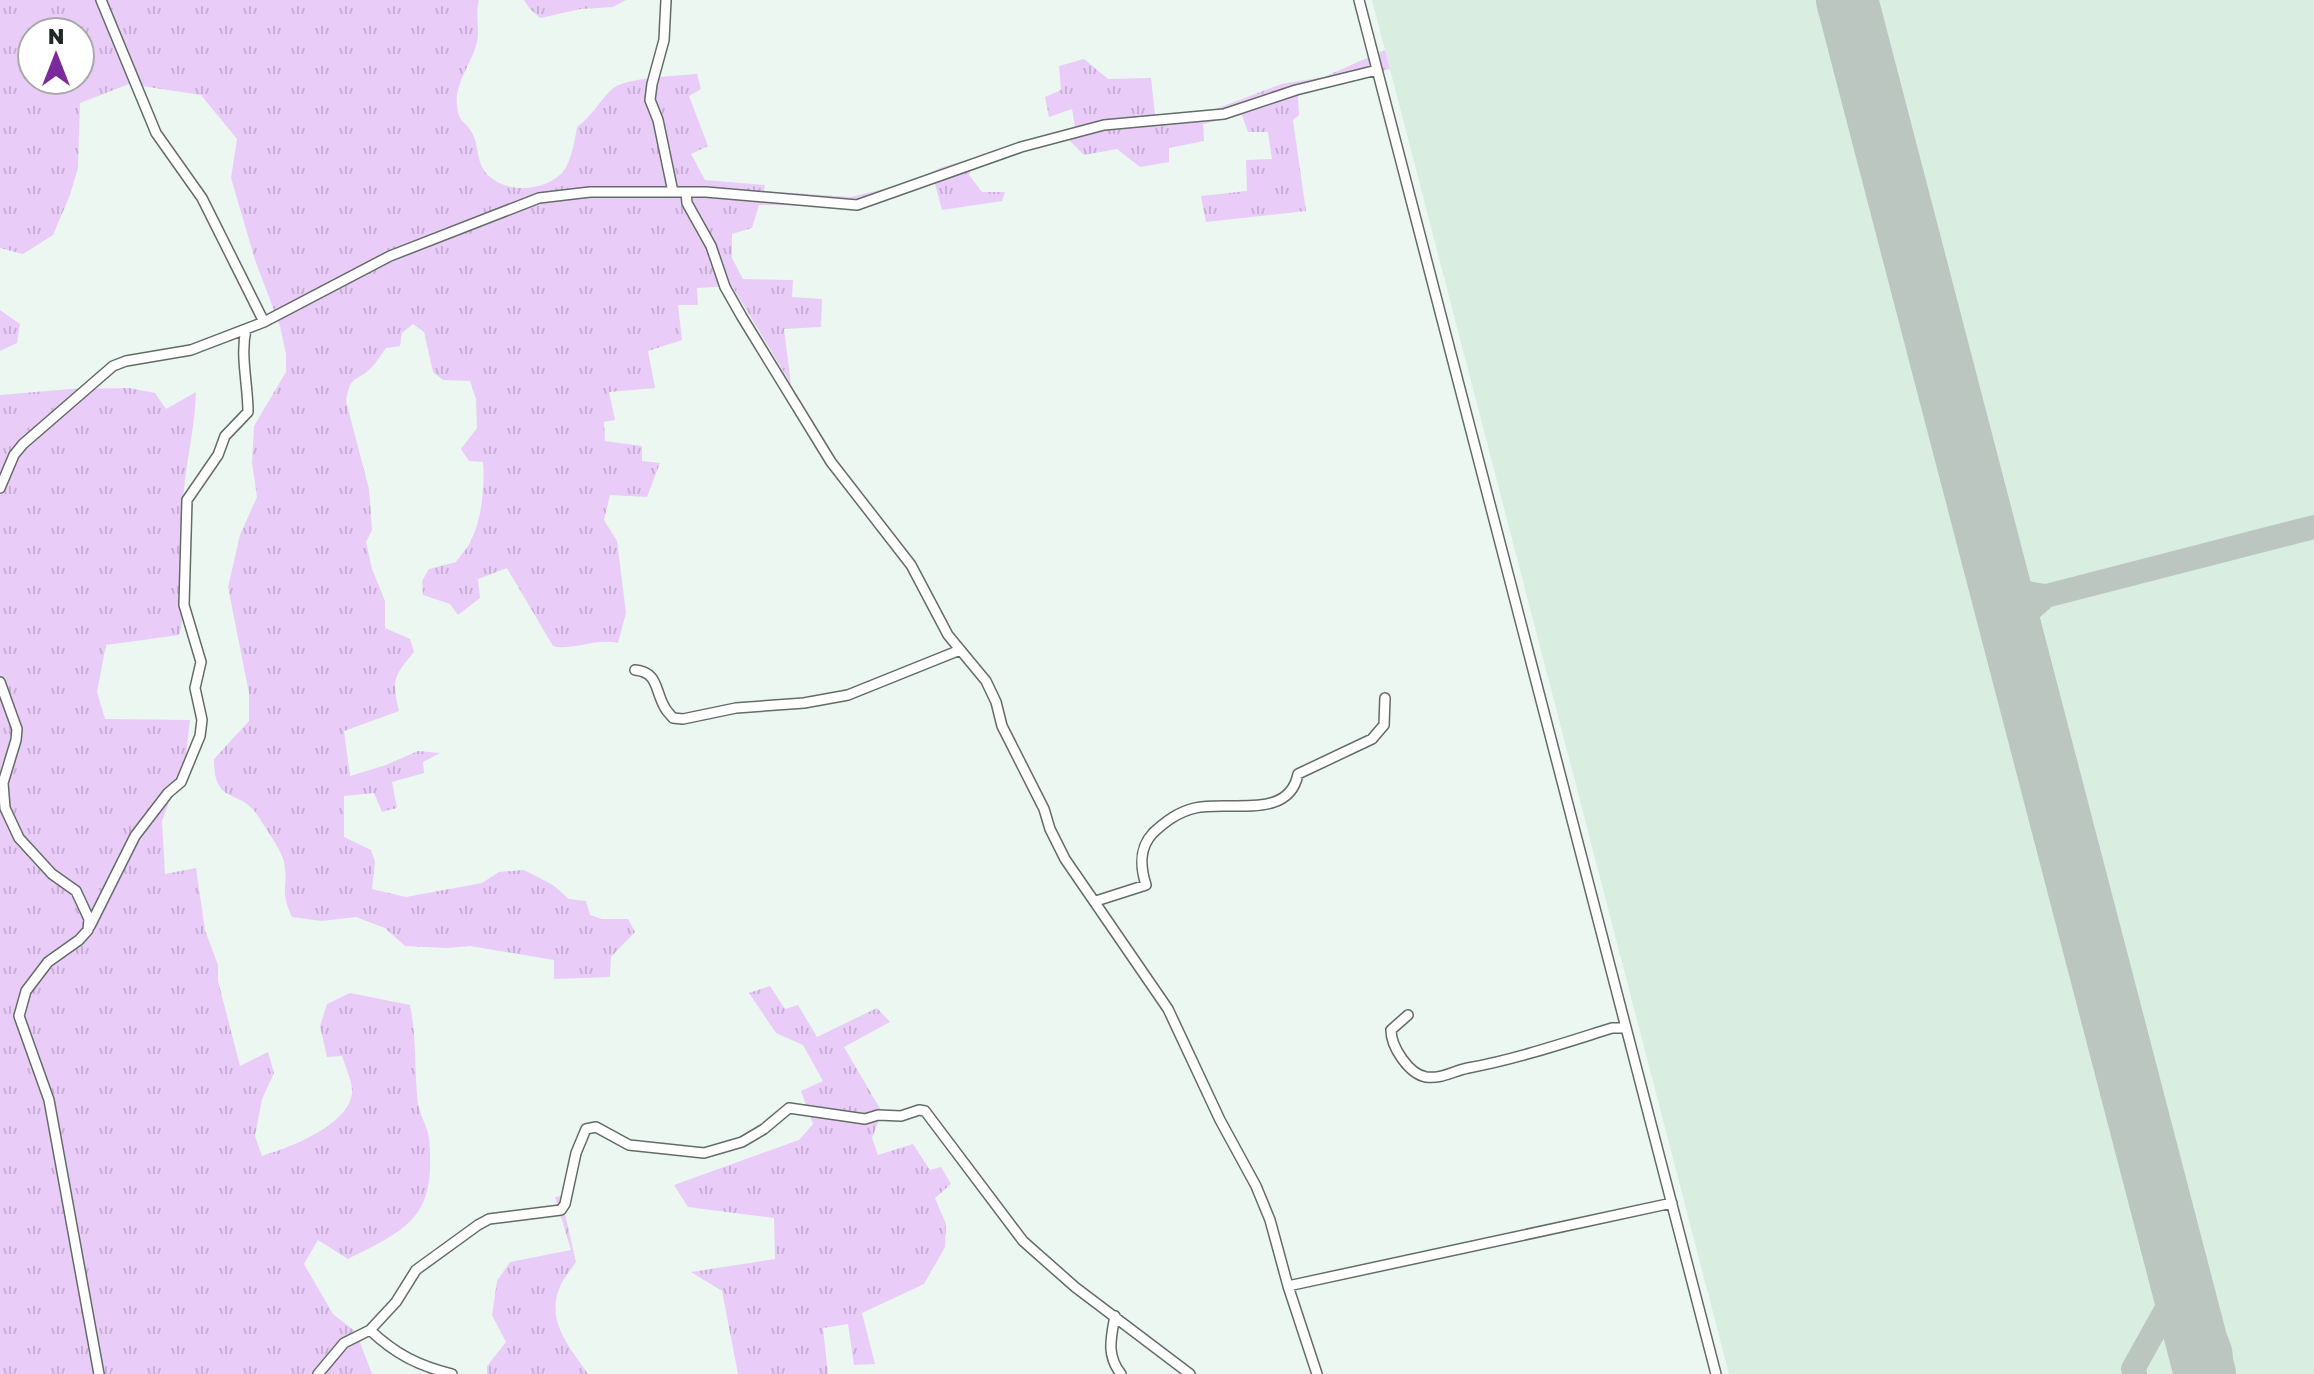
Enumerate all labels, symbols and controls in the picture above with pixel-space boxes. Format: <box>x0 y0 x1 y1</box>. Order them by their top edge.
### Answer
north arrow <box>16 16 96 96</box>
text: N <box>48 22 64 49</box>

